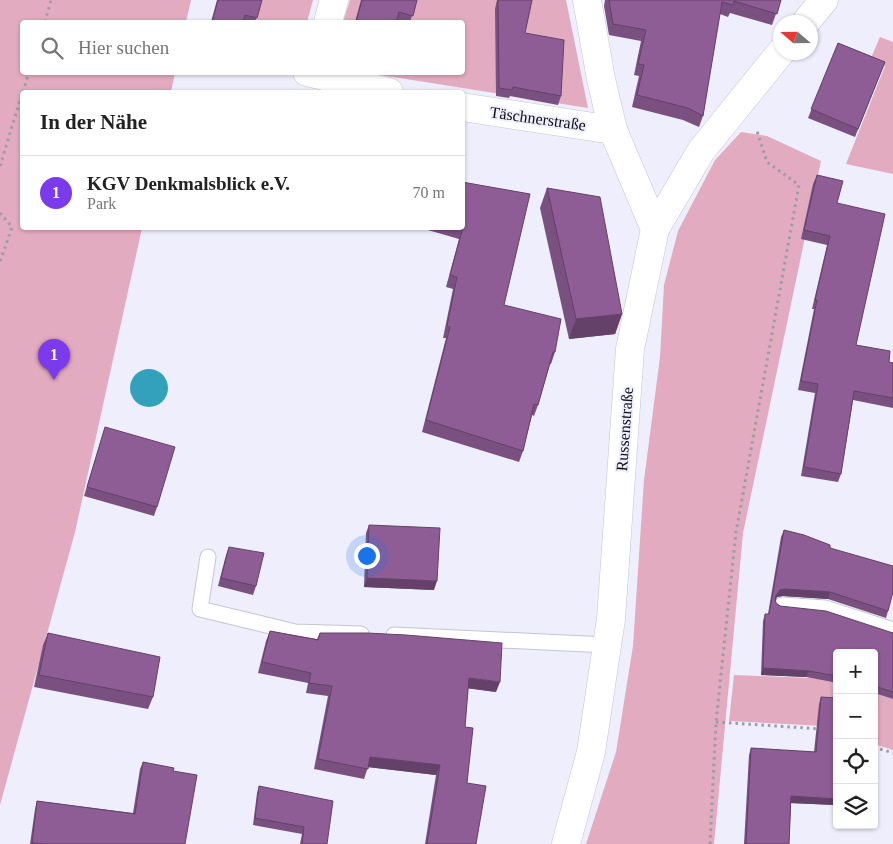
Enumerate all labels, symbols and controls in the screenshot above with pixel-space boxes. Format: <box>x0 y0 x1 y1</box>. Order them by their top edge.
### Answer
north arrow <box>773 15 818 60</box>
search box <box>20 20 465 75</box>
icon: search <box>38 34 66 62</box>
text: Hier suchen <box>78 37 169 58</box>
street label: Täschnerstraße <box>489 103 587 134</box>
text: In der Nähe <box>40 110 147 134</box>
text: KGV Denkmalsblick e.V. <box>87 173 290 194</box>
text: 1 <box>52 184 60 201</box>
text: 70 m <box>413 184 445 201</box>
text: Park <box>87 195 116 212</box>
pin: 1 <box>38 339 70 380</box>
street label: Russenstraße <box>613 386 636 472</box>
your location <box>354 543 380 569</box>
map controls <box>833 649 878 829</box>
button: + <box>833 649 878 694</box>
button: − <box>833 694 878 739</box>
button: locate <box>833 739 878 784</box>
button: layers <box>833 784 878 829</box>

